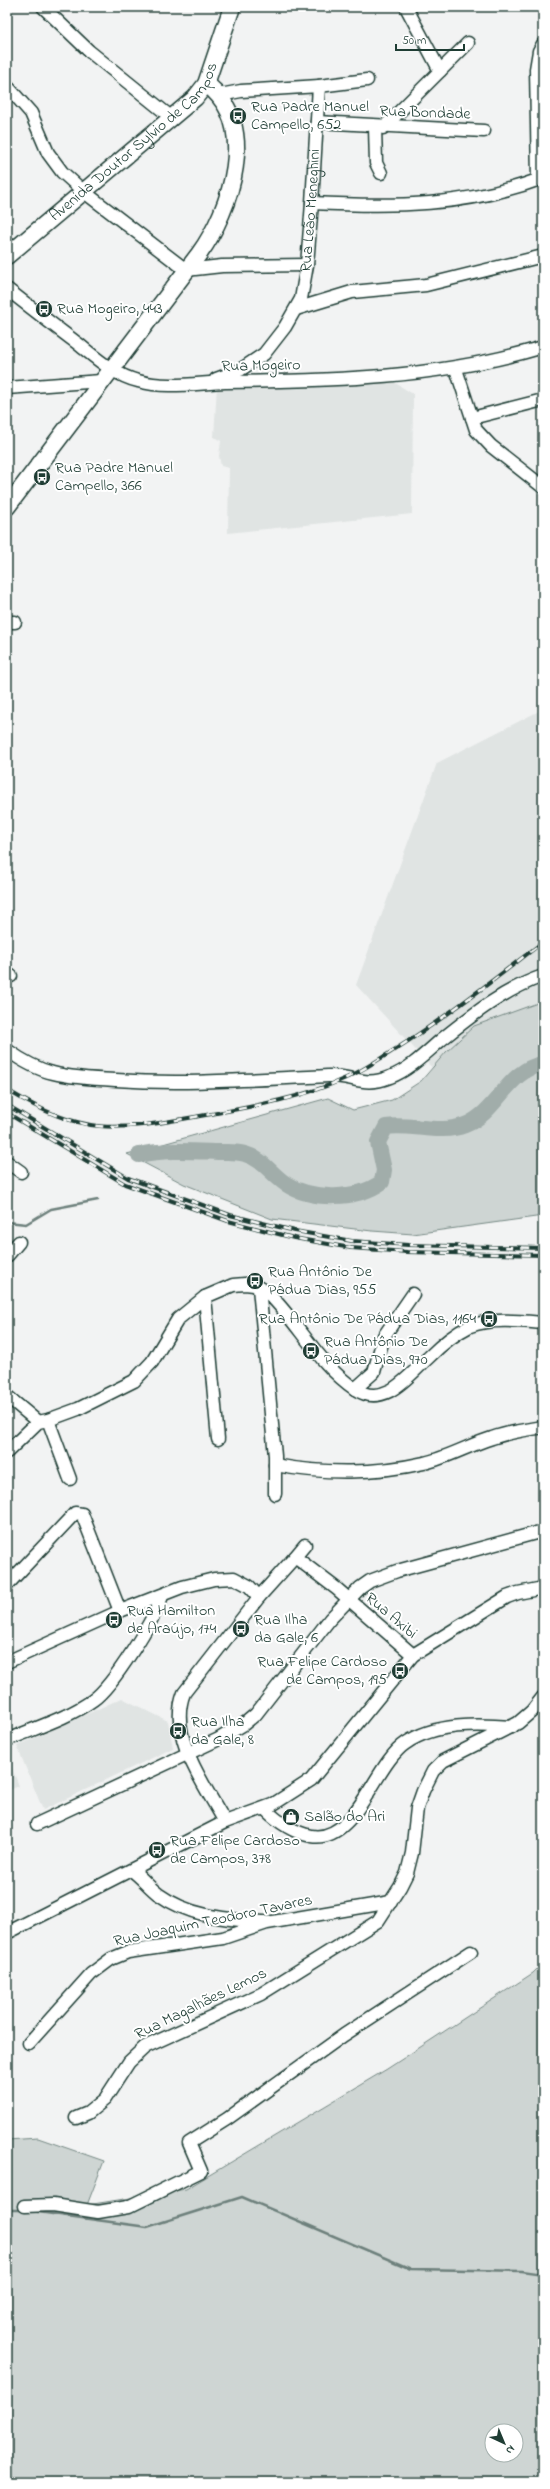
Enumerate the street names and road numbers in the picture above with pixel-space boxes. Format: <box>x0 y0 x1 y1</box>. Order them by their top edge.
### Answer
street label: Avenida Doutor Sylvio de Campos <box>44 59 224 227</box>
street label: Rua Bondade <box>379 99 472 127</box>
street label: Rua Leão Meneghini <box>294 148 327 274</box>
street label: Rua Mogeiro <box>221 353 301 379</box>
street label: Rua Axibi <box>360 1587 422 1645</box>
street label: Rua Joaquim Teodoro Tavares <box>111 1888 315 1954</box>
street label: Rua Magalhães Lemos <box>131 1962 271 2046</box>

